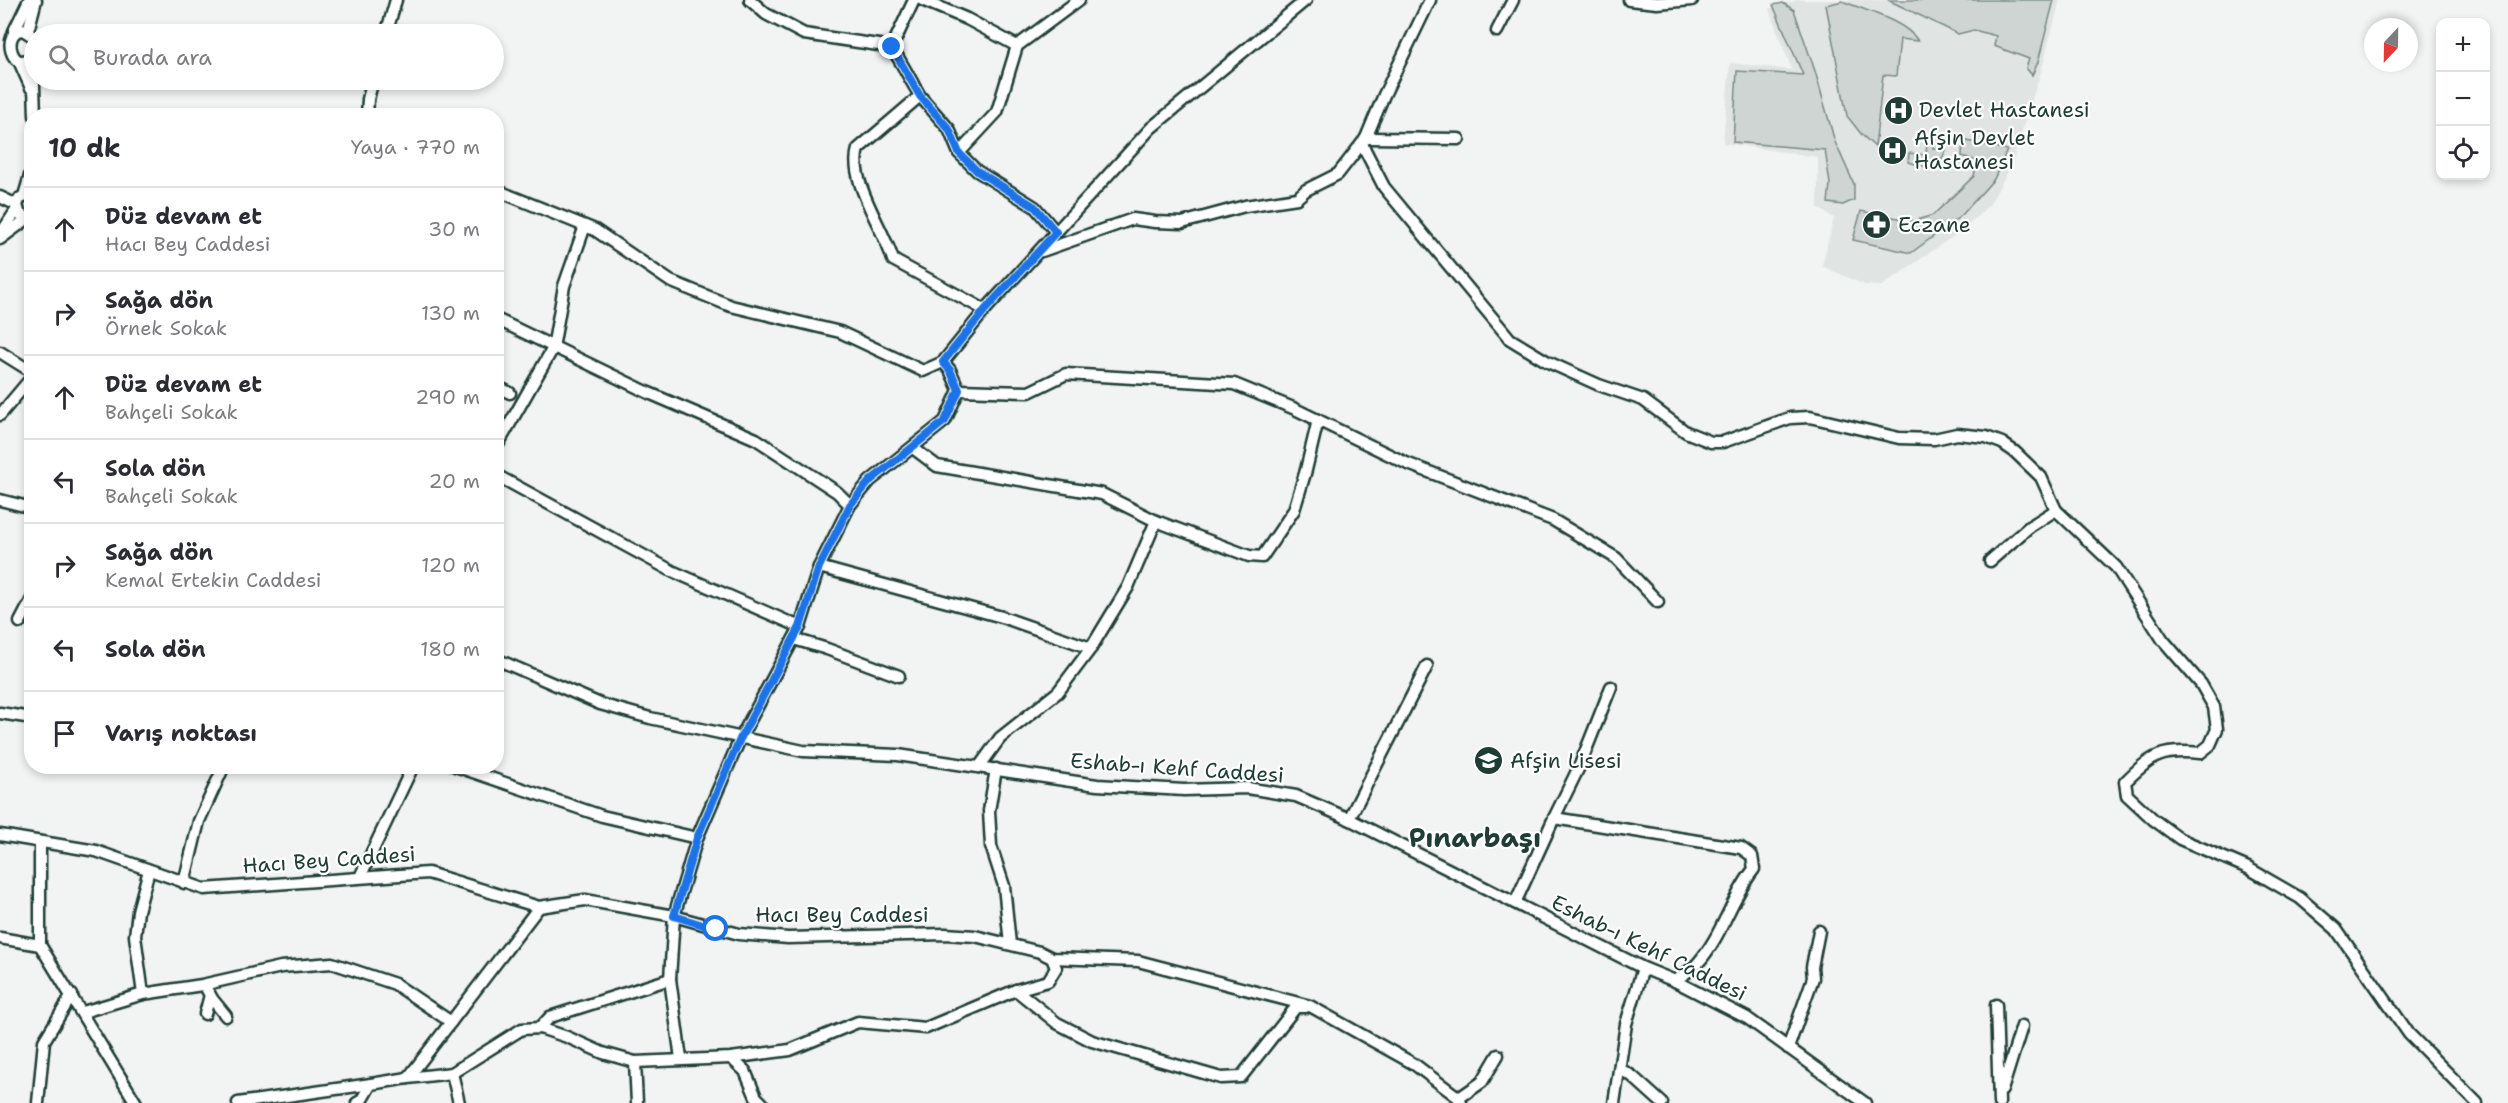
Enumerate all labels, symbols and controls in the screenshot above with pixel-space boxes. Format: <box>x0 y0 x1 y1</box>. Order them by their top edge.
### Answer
north arrow <box>2364 18 2418 72</box>
map controls <box>2436 18 2490 180</box>
button: + <box>2436 18 2490 72</box>
search box <box>24 24 504 90</box>
route end <box>878 33 904 59</box>
icon: search <box>45 41 78 74</box>
text: Burada ara <box>93 43 212 72</box>
button: − <box>2436 72 2490 126</box>
hospital icon: Devlet Hastanesi <box>1882 94 1914 126</box>
place label: Devlet Hastanesi <box>1919 96 2090 124</box>
place label: Afşin Devlet Hastanesi <box>1914 124 2035 176</box>
button: locate <box>2436 126 2490 180</box>
text: 10 dk <box>48 130 121 165</box>
text: Yaya · 770 m <box>351 134 480 160</box>
hospital icon: Afşin Devlet Hastanesi <box>1877 134 1909 166</box>
text: Düz devam et <box>105 202 262 231</box>
pharmacy icon: Eczane <box>1861 209 1893 241</box>
place label: Eczane <box>1898 211 1971 239</box>
icon: ahead <box>48 213 81 246</box>
text: 30 m <box>428 216 480 242</box>
text: Hacı Bey Caddesi <box>105 231 270 257</box>
text: Sağa dön <box>105 286 213 315</box>
icon: right <box>48 297 81 330</box>
text: 130 m <box>421 300 480 326</box>
text: Örnek Sokak <box>105 315 227 341</box>
text: Düz devam et <box>105 370 262 399</box>
icon: ahead <box>48 381 81 414</box>
text: 290 m <box>415 384 480 410</box>
text: Bahçeli Sokak <box>105 399 238 425</box>
text: Sola dön <box>105 454 206 483</box>
icon: left <box>48 465 81 498</box>
text: 20 m <box>429 468 480 494</box>
text: Bahçeli Sokak <box>105 483 238 509</box>
text: Sağa dön <box>105 538 213 567</box>
icon: right <box>48 549 81 582</box>
text: 120 m <box>421 552 480 578</box>
text: Kemal Ertekin Caddesi <box>105 567 322 593</box>
icon: left <box>48 633 81 666</box>
text: Sola dön <box>105 635 206 664</box>
text: 180 m <box>420 636 480 662</box>
icon: arrive <box>48 717 81 750</box>
text: Varış noktası <box>105 719 257 748</box>
school or university icon: Afşin Lisesi <box>1473 745 1505 777</box>
street label: Eshab-ı Kehf Caddesi <box>1069 747 1285 789</box>
place label: Afşin Lisesi <box>1510 747 1622 775</box>
district label: Pınarbaşı <box>1409 819 1541 856</box>
street label: Hacı Bey Caddesi <box>241 840 417 880</box>
street label: Eshab-ı Kehf Caddesi <box>1547 888 1751 1008</box>
street label: Hacı Bey Caddesi <box>755 901 929 929</box>
route start <box>702 915 728 941</box>

